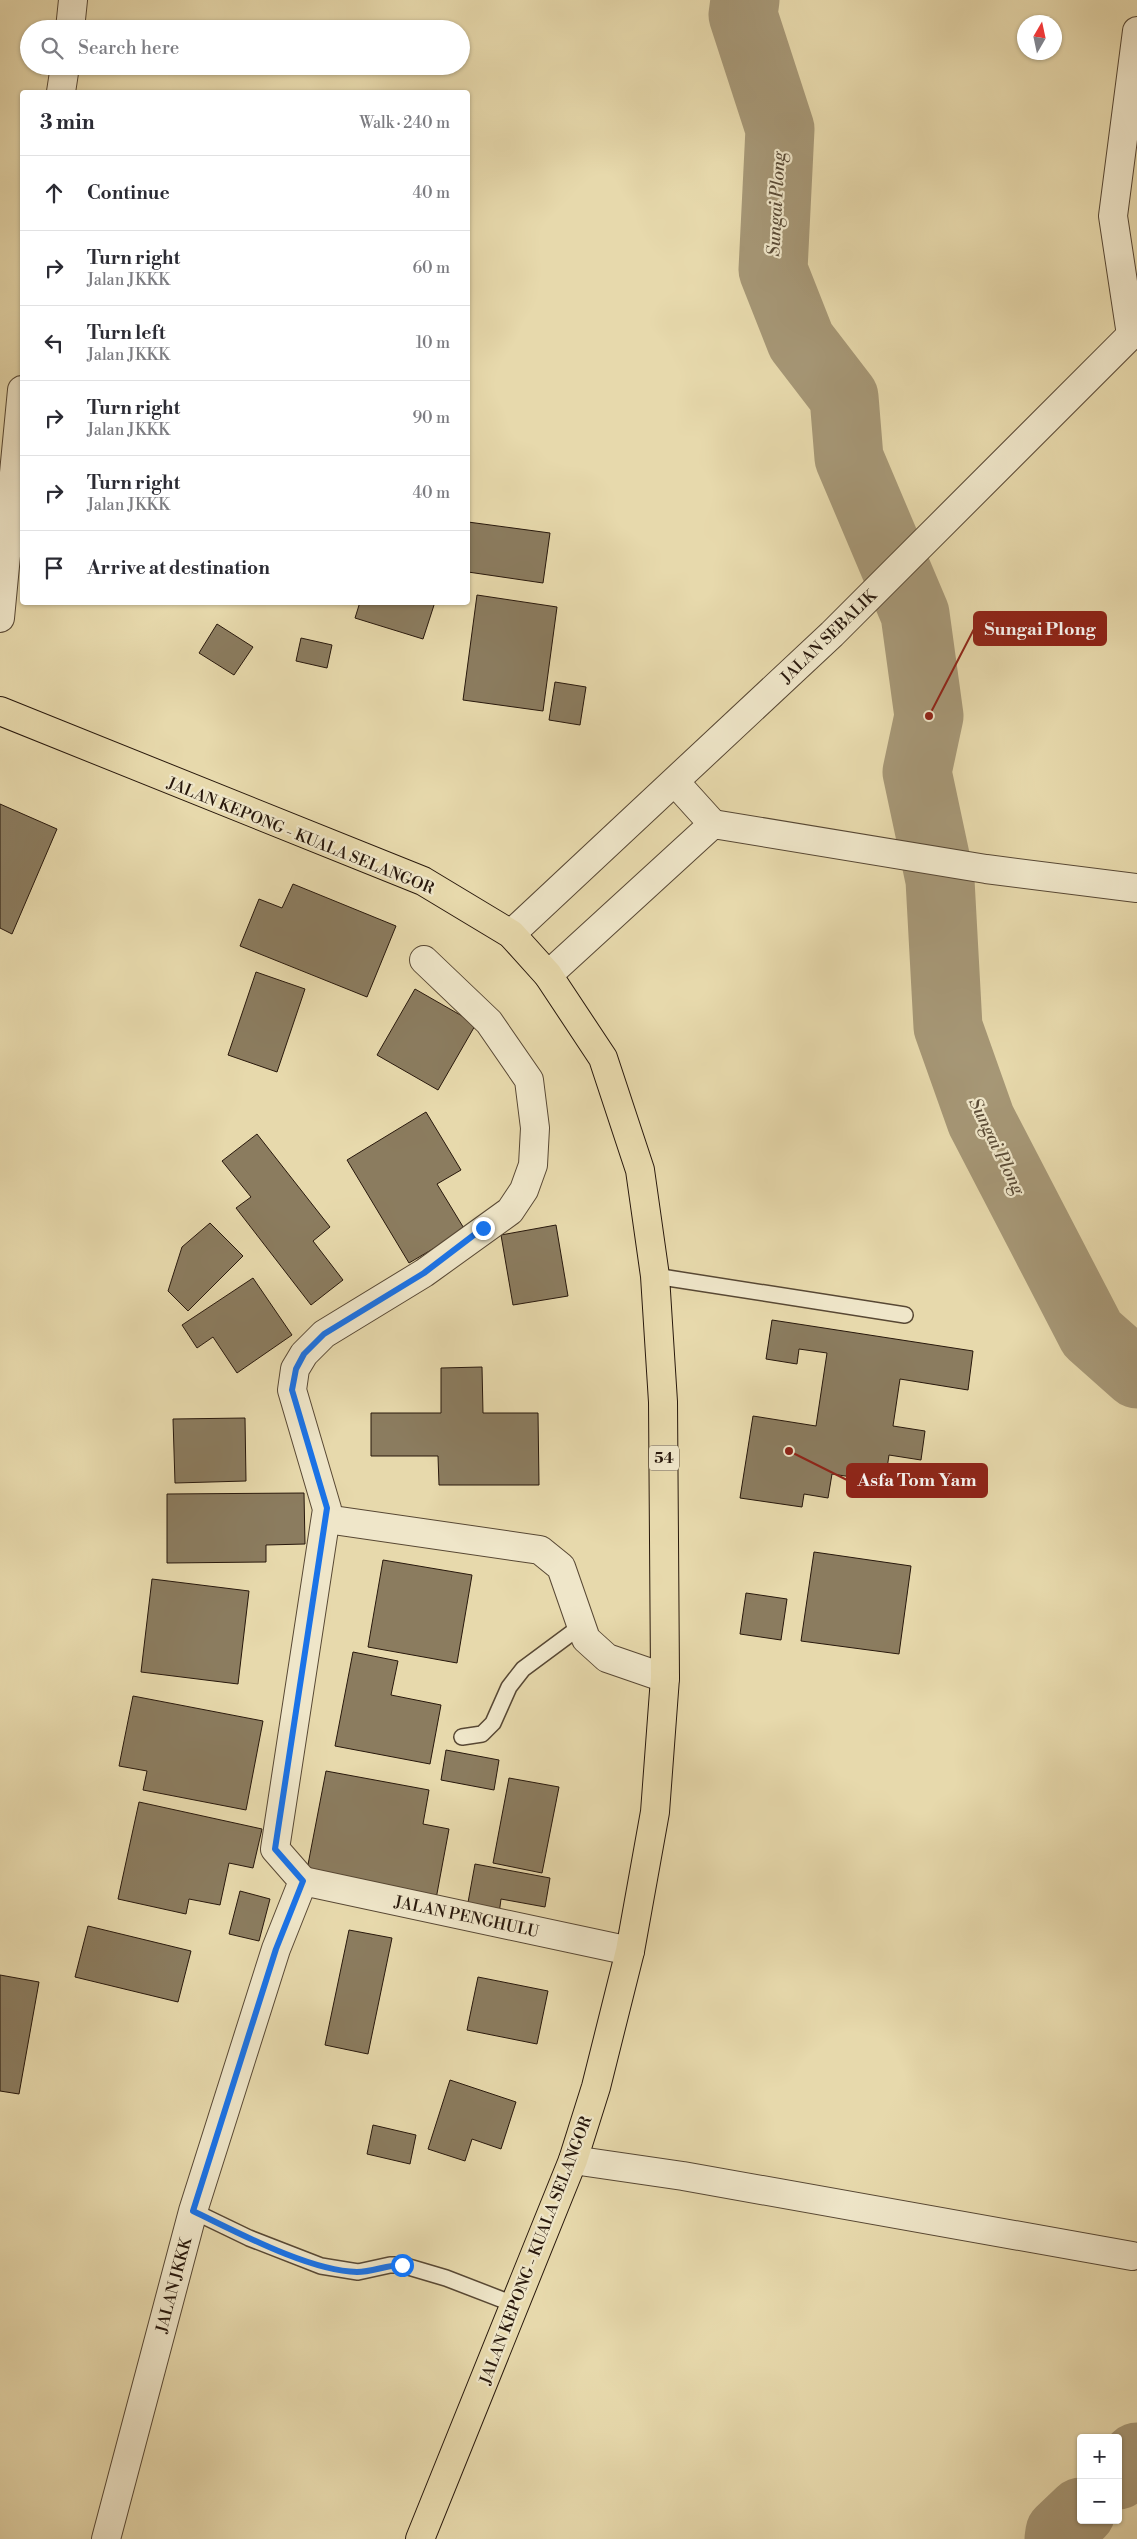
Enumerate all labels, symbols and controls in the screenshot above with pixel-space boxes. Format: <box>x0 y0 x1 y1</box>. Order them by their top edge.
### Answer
north arrow <box>1017 15 1062 60</box>
search box <box>20 20 470 75</box>
icon: search <box>38 34 66 62</box>
text: Search here <box>78 36 179 60</box>
text: 3 min <box>40 110 95 136</box>
text: Walk · 240 m <box>359 113 450 133</box>
water label: Sungai Plong <box>762 150 791 257</box>
icon: ahead <box>40 179 68 207</box>
text: Continue <box>87 181 170 205</box>
text: 40 m <box>413 183 450 203</box>
text: Turn right <box>87 246 180 270</box>
icon: right <box>40 254 68 282</box>
text: 60 m <box>412 258 450 278</box>
text: Jalan JKKK <box>87 270 170 290</box>
text: Turn left <box>87 321 166 345</box>
icon: left <box>40 329 68 357</box>
text: 10 m <box>416 333 450 353</box>
text: Jalan JKKK <box>87 345 170 365</box>
text: Turn right <box>87 396 180 420</box>
icon: right <box>40 404 68 432</box>
text: 90 m <box>412 408 450 428</box>
text: Jalan JKKK <box>87 420 170 440</box>
text: Turn right <box>87 471 180 495</box>
icon: right <box>40 479 68 507</box>
text: 40 m <box>413 483 450 503</box>
text: Jalan JKKK <box>87 495 170 515</box>
icon: arrive <box>40 554 68 582</box>
text: Arrive at destination <box>87 556 270 580</box>
street label: JALAN SEBALIK <box>776 585 882 688</box>
callout: Sungai Plong <box>974 612 1106 645</box>
text: Sungai Plong <box>984 618 1097 641</box>
street label: JALAN KEPONG - KUALA SELANGOR <box>164 773 438 899</box>
water label: Sungai Plong <box>963 1094 1030 1199</box>
route end <box>472 1217 495 1240</box>
road number: 54 <box>649 1446 679 1470</box>
callout: Asfa Tom Yam <box>847 1464 987 1497</box>
text: Asfa Tom Yam <box>856 1469 977 1492</box>
street label: JALAN PENGHULU <box>392 1892 541 1942</box>
street label: JALAN KEPONG - KUALA SELANGOR <box>475 2113 597 2388</box>
street label: JALAN JKKK <box>151 2234 197 2336</box>
route start <box>391 2254 414 2277</box>
map controls <box>1077 2434 1122 2524</box>
button: + <box>1077 2434 1122 2479</box>
button: − <box>1077 2479 1122 2524</box>

